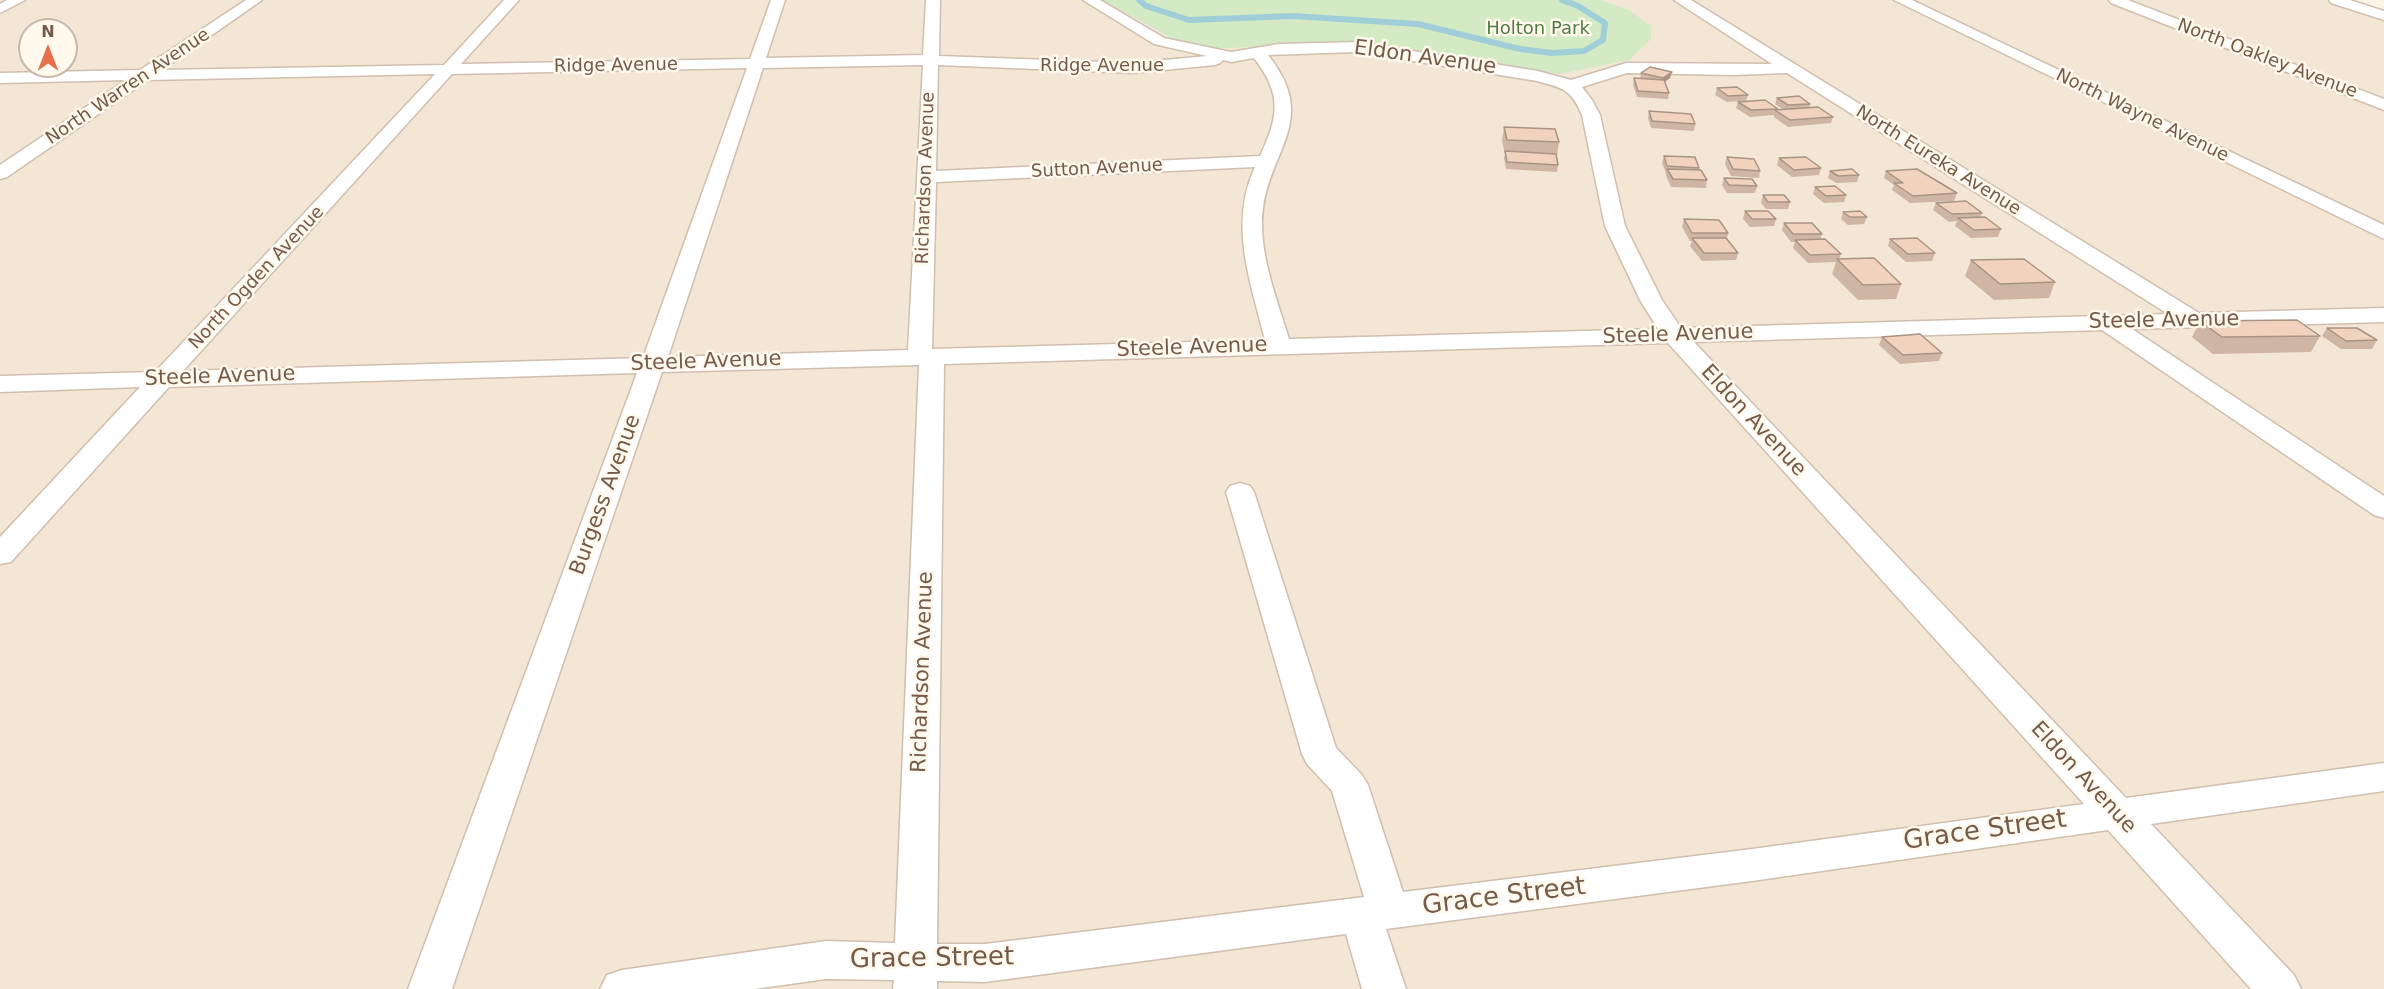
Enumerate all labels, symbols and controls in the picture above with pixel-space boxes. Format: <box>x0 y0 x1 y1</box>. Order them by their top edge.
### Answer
street label: North Oakley Avenue <box>2174 15 2360 103</box>
north arrow <box>18 18 78 78</box>
park label: Holton Park <box>1486 18 1590 40</box>
street label: North Warren Avenue <box>42 24 214 150</box>
street label: Eldon Avenue <box>1352 36 1498 80</box>
street label: Ridge Avenue <box>554 54 678 78</box>
street label: Ridge Avenue <box>1040 55 1164 77</box>
street label: North Wayne Avenue <box>2052 65 2232 167</box>
street label: Richardson Avenue <box>912 91 940 265</box>
street label: North Eureka Avenue <box>1851 101 2025 221</box>
street label: Sutton Avenue <box>1031 155 1163 183</box>
street label: North Ogden Avenue <box>185 202 329 354</box>
street label: Steele Avenue <box>2088 307 2240 335</box>
street label: Steele Avenue <box>1602 320 1754 350</box>
street label: Steele Avenue <box>1116 333 1268 363</box>
street label: Steele Avenue <box>630 347 782 377</box>
street label: Eldon Avenue <box>1695 360 1811 482</box>
street label: Steele Avenue <box>144 362 296 392</box>
street label: Burgess Avenue <box>565 411 647 579</box>
street label: Richardson Avenue <box>907 571 939 773</box>
street label: Eldon Avenue <box>2025 717 2141 839</box>
street label: Grace Street <box>1901 804 2069 858</box>
street label: Grace Street <box>1421 872 1587 922</box>
street label: Grace Street <box>850 942 1014 976</box>

